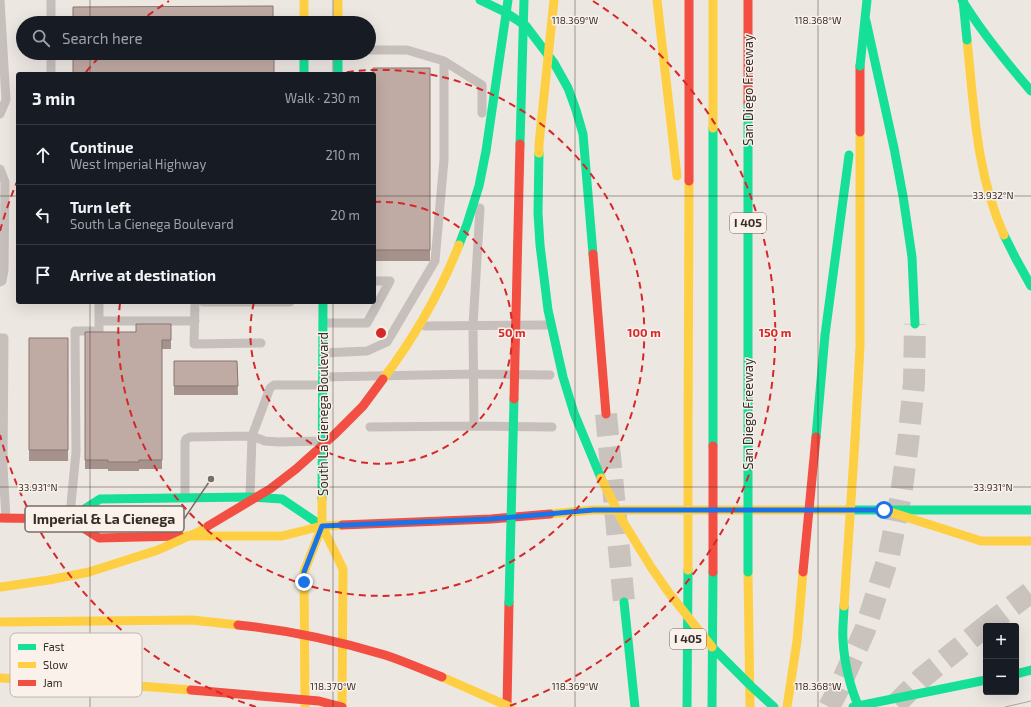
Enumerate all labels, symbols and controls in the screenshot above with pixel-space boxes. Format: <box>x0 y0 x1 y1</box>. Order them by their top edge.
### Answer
text: 118.369°W <box>552 14 599 26</box>
text: 118.368°W <box>795 14 842 26</box>
search box <box>16 16 376 60</box>
icon: search <box>30 27 52 49</box>
text: Search here <box>62 29 143 47</box>
street label: San Diego Freeway <box>740 34 756 146</box>
text: 3 min <box>32 88 75 108</box>
text: Walk · 230 m <box>285 90 360 106</box>
text: Continue <box>70 138 133 156</box>
icon: ahead <box>32 144 54 166</box>
text: 210 m <box>325 147 360 163</box>
text: West Imperial Highway <box>70 156 206 172</box>
text: 33.932°N <box>973 189 1014 201</box>
text: Turn left <box>70 198 131 216</box>
icon: left <box>32 204 54 226</box>
text: 20 m <box>331 207 360 223</box>
road number: I 405 <box>730 213 766 233</box>
text: South La Cienega Boulevard <box>70 216 234 232</box>
icon: arrive <box>32 264 54 286</box>
text: Arrive at destination <box>70 266 216 284</box>
text: 50 m <box>498 325 526 339</box>
text: 100 m <box>627 325 661 339</box>
text: 150 m <box>759 325 791 339</box>
centre of rings <box>374 326 388 340</box>
street label: South La Cienega Boulevard <box>315 332 331 496</box>
street label: San Diego Freeway <box>740 358 756 470</box>
text: 33.931°N <box>18 481 58 493</box>
text: 33.931°N <box>973 481 1013 493</box>
route start <box>875 501 893 519</box>
callout: Imperial & La Cienega <box>25 506 184 532</box>
text: Imperial & La Cienega <box>33 510 175 527</box>
route end <box>295 573 313 591</box>
map controls <box>983 623 1019 695</box>
button: + <box>983 623 1019 659</box>
road number: I 405 <box>670 629 706 649</box>
legend <box>10 633 142 697</box>
text: Fast <box>43 640 65 653</box>
text: Slow <box>43 658 68 671</box>
button: − <box>983 659 1019 695</box>
text: Jam <box>43 676 62 689</box>
text: 118.370°W <box>310 680 357 692</box>
text: 118.369°W <box>552 680 599 692</box>
text: 118.368°W <box>795 680 842 692</box>

